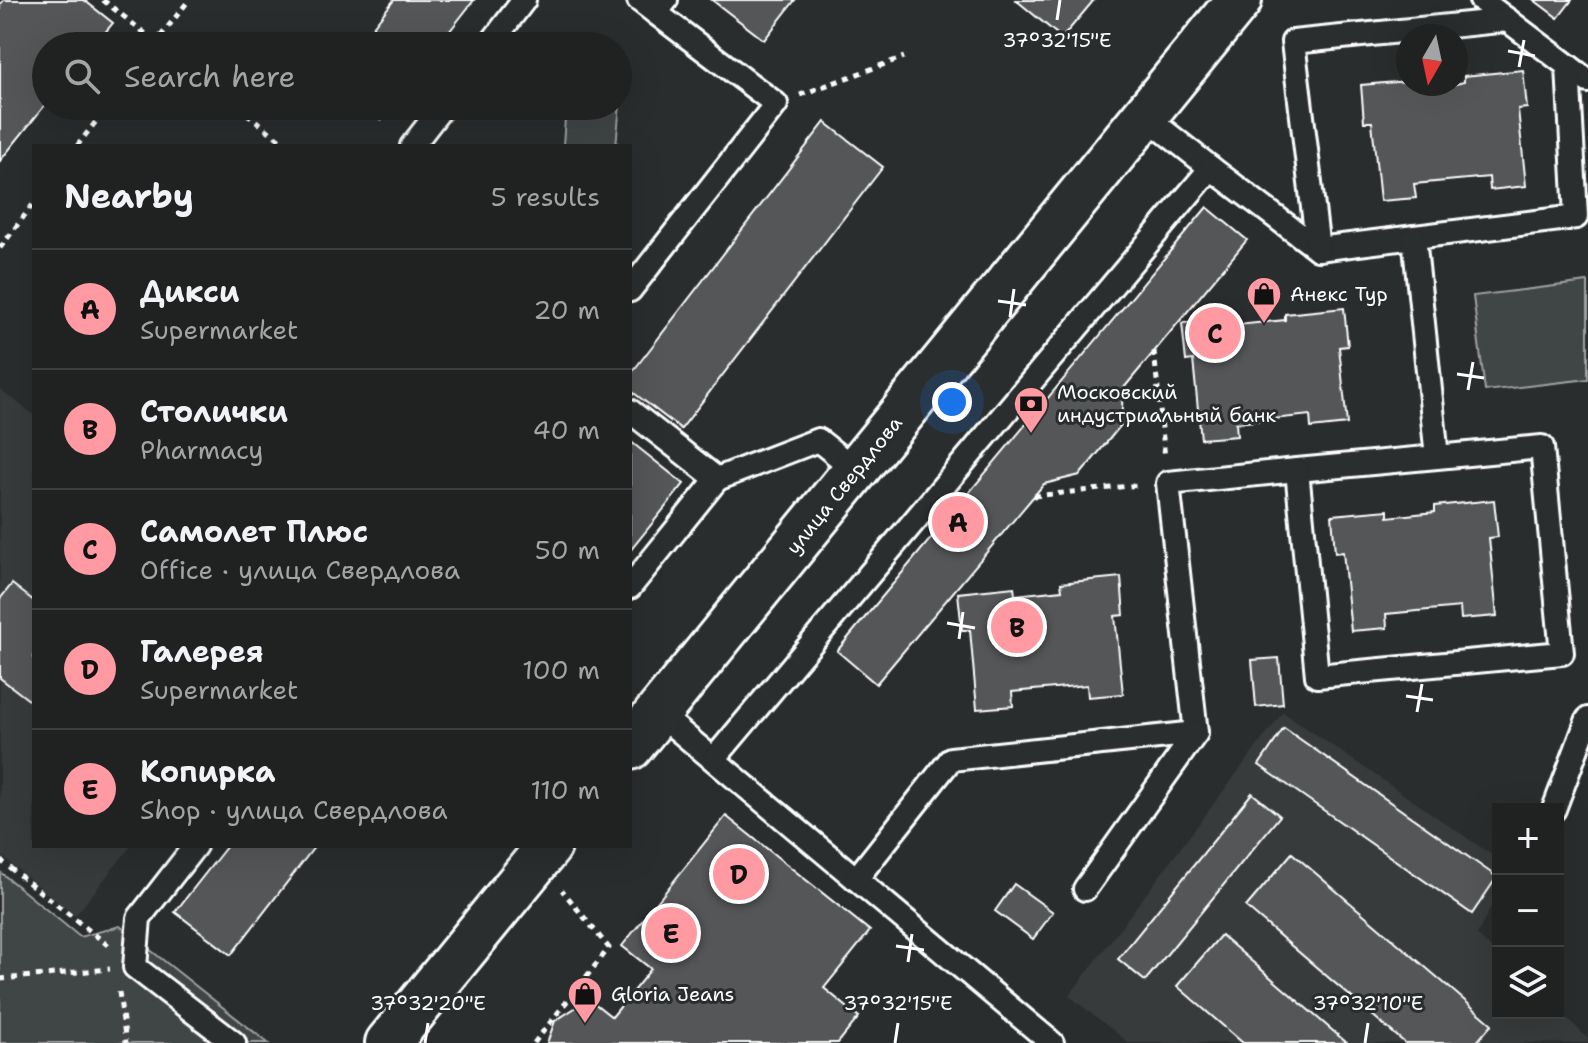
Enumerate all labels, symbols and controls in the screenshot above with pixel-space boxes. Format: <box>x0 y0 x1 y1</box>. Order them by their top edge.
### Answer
north arrow <box>1396 24 1468 96</box>
text: 37°32'15"E <box>1003 27 1111 53</box>
search box <box>32 32 632 120</box>
icon: search <box>60 54 104 98</box>
text: Search here <box>124 56 295 97</box>
text: Nearby <box>64 173 194 219</box>
text: 5 results <box>491 179 600 214</box>
text: Дикси <box>140 271 240 312</box>
shop icon: Анекс Тур <box>1245 275 1283 325</box>
place label: Анекс Тур <box>1290 281 1388 307</box>
text: A <box>80 292 100 327</box>
text: 20 m <box>533 292 600 327</box>
pin: C <box>1189 303 1241 363</box>
text: Supermarket <box>140 312 298 347</box>
place label: Московский индустриальный банк <box>1057 379 1277 428</box>
your location <box>932 382 972 422</box>
bank icon: Московский индустриальный банк <box>1012 385 1050 435</box>
text: Столички <box>140 391 288 432</box>
street label: улица Свердлова <box>780 410 908 560</box>
text: B <box>82 412 98 447</box>
text: 40 m <box>533 412 600 447</box>
text: Pharmacy <box>140 432 264 467</box>
pin: A <box>932 492 984 552</box>
text: Самолет Плюс <box>140 511 368 552</box>
text: C <box>82 532 98 567</box>
text: 50 m <box>535 532 600 567</box>
text: Office · улица Свердлова <box>140 552 460 587</box>
pin: B <box>991 597 1043 657</box>
text: Галерея <box>140 631 264 672</box>
text: D <box>81 652 99 687</box>
text: 100 m <box>522 652 600 687</box>
text: Supermarket <box>140 672 298 707</box>
text: Копирка <box>140 751 275 792</box>
text: E <box>81 772 99 807</box>
text: 110 m <box>530 772 600 807</box>
text: Shop · улица Свердлова <box>140 792 448 827</box>
map controls <box>1492 803 1564 1019</box>
button: + <box>1492 803 1564 875</box>
pin: D <box>713 844 765 904</box>
button: − <box>1492 875 1564 947</box>
pin: E <box>645 903 697 963</box>
button: layers <box>1492 947 1564 1019</box>
shop icon: Gloria Jeans <box>566 975 604 1025</box>
place label: Gloria Jeans <box>611 981 734 1007</box>
text: 37°32'20"E <box>370 990 486 1016</box>
text: 37°32'15"E <box>844 990 952 1016</box>
text: 37°32'10"E <box>1313 990 1423 1016</box>

